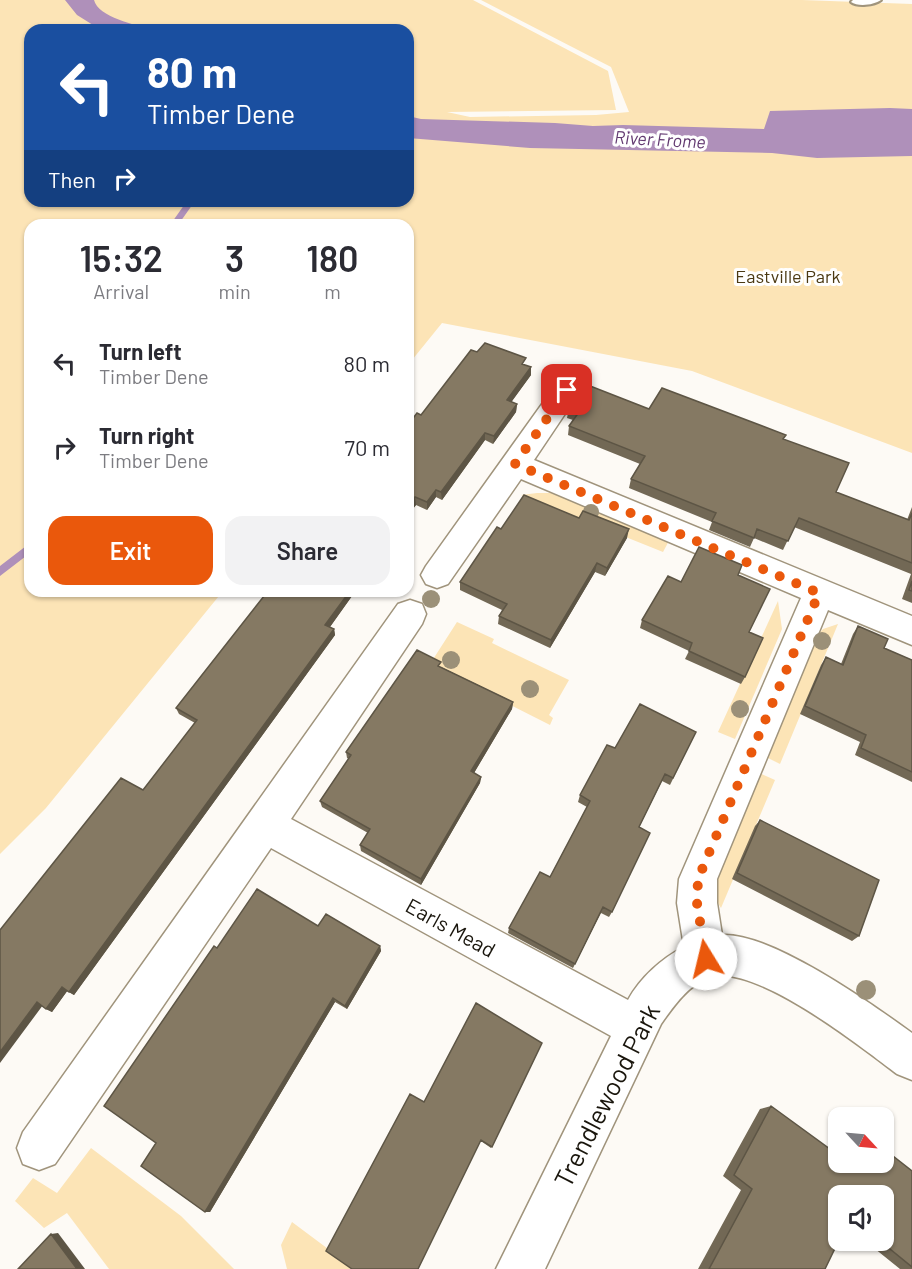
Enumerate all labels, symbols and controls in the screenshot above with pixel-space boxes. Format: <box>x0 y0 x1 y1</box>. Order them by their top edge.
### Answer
text: 80 m <box>147 46 237 96</box>
icon: left <box>48 48 126 126</box>
text: Timber Dene <box>147 97 295 129</box>
water label: River Frome <box>614 126 706 152</box>
icon: right <box>108 162 141 195</box>
text: Then <box>48 166 96 192</box>
text: 15:32 <box>79 236 163 279</box>
text: 3 <box>225 236 244 279</box>
text: 180 <box>306 236 359 279</box>
park label: Eastville Park <box>735 265 841 287</box>
text: Arrival <box>93 279 149 303</box>
text: min <box>218 279 251 303</box>
text: m <box>324 279 341 303</box>
text: Turn left <box>99 338 182 364</box>
icon: left <box>48 347 81 380</box>
text: 80 m <box>344 350 390 376</box>
text: Timber Dene <box>99 364 209 388</box>
pin <box>541 364 592 415</box>
icon: arrive <box>550 373 583 406</box>
text: Turn right <box>99 422 194 448</box>
icon: right <box>48 431 81 464</box>
text: 70 m <box>345 434 390 460</box>
text: Timber Dene <box>99 448 209 472</box>
button: Exit <box>48 516 213 585</box>
button: Share <box>225 516 390 585</box>
street label: Earls Mead <box>402 892 500 962</box>
position arrow <box>674 927 738 991</box>
street label: Trendlewood Park <box>546 998 666 1192</box>
north arrow <box>828 1107 894 1173</box>
map controls <box>828 1107 894 1251</box>
button: sound <box>828 1185 894 1251</box>

